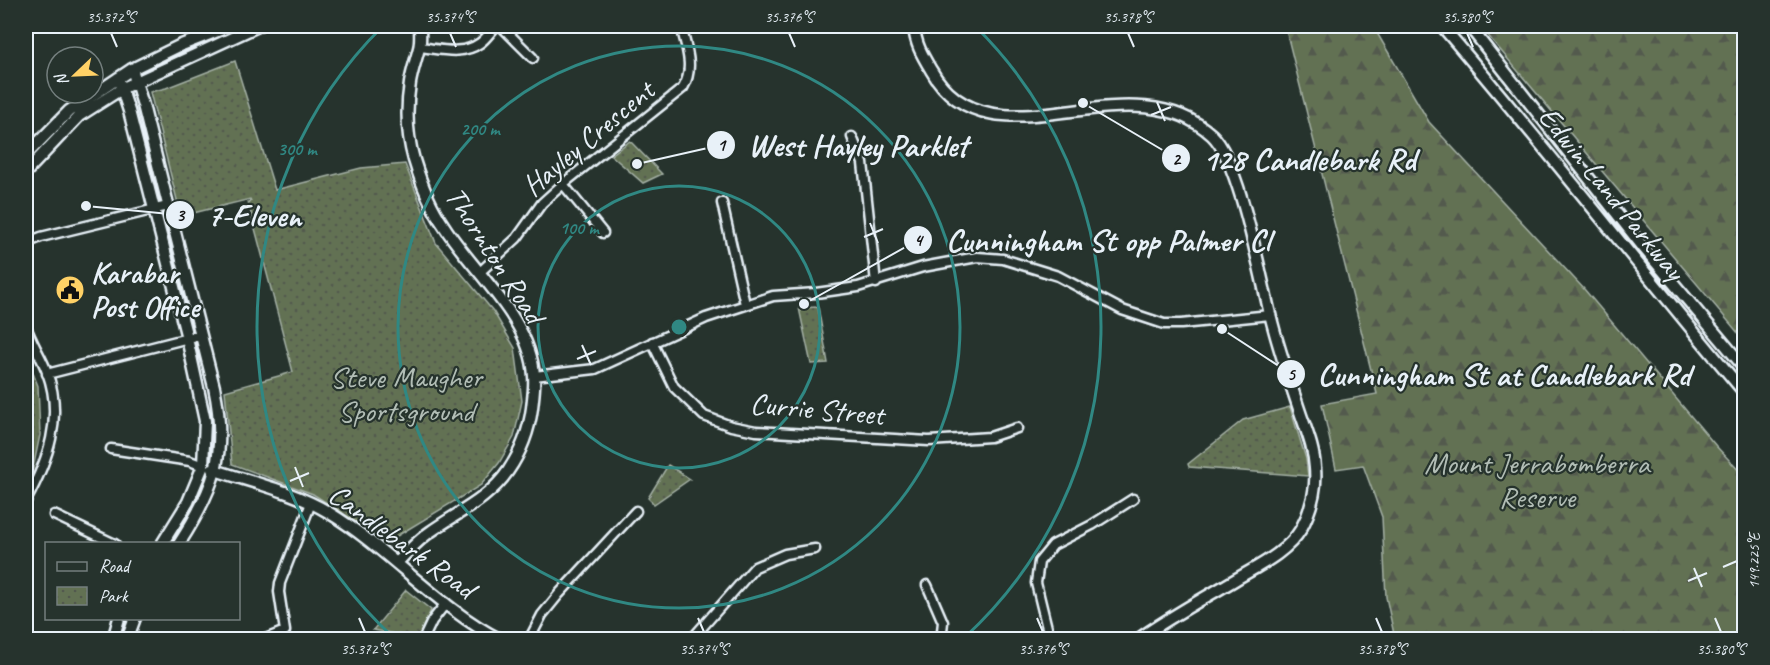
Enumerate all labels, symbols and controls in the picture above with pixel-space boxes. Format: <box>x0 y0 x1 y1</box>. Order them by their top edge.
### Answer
text: 35.372°S <box>87 8 138 27</box>
text: 35.374°S <box>426 8 477 27</box>
text: 35.376°S <box>765 8 816 27</box>
text: 35.378°S <box>1104 8 1155 27</box>
text: 35.380°S <box>1443 8 1494 27</box>
north arrow <box>45 45 105 105</box>
text: N <box>50 69 73 89</box>
street label: Hayley Crescent <box>514 70 664 204</box>
street label: Edwin Land Parkway <box>1530 98 1695 290</box>
text: 200 m <box>461 118 501 140</box>
callout: West Hayley Parklet <box>706 120 980 170</box>
text: West Hayley Parklet <box>748 125 972 166</box>
callout: 128 Candlebark Rd <box>1161 133 1428 183</box>
text: 1 <box>717 134 727 156</box>
text: 300 m <box>278 138 318 160</box>
text: 128 Candlebark Rd <box>1202 139 1421 180</box>
text: 2 <box>1172 148 1182 170</box>
street label: Thornton Road <box>437 179 556 334</box>
callout: 7-Eleven <box>165 190 313 240</box>
text: 7-Eleven <box>207 195 303 236</box>
text: 3 <box>176 204 186 226</box>
callout: Cunningham St opp Palmer Cl <box>903 215 1283 265</box>
text: 100 m <box>560 217 600 239</box>
text: Cunningham St opp Palmer Cl <box>946 220 1276 261</box>
text: 4 <box>914 229 924 251</box>
place label: Karabar Post Office <box>91 254 202 326</box>
public building icon: Karabar Post Office <box>54 274 86 306</box>
centre of rings <box>669 317 689 337</box>
callout: Cunningham St at Candlebark Rd <box>1276 349 1702 399</box>
text: Cunningham St at Candlebark Rd <box>1318 354 1696 395</box>
park label: Steve Maugher Sportsground <box>330 358 484 430</box>
text: 5 <box>1287 363 1297 385</box>
street label: Currie Street <box>749 384 888 434</box>
park label: Mount Jerrabomberra Reserve <box>1424 444 1652 516</box>
street label: Candlebark Road <box>321 475 486 609</box>
text: 149.225°E <box>1745 531 1764 589</box>
legend <box>45 542 240 620</box>
text: Road <box>99 555 132 577</box>
text: Park <box>99 585 129 607</box>
text: 35.372°S <box>341 640 392 659</box>
text: 35.374°S <box>680 640 731 659</box>
text: 35.376°S <box>1019 640 1070 659</box>
text: 35.378°S <box>1358 640 1409 659</box>
text: 35.380°S <box>1697 640 1748 659</box>

